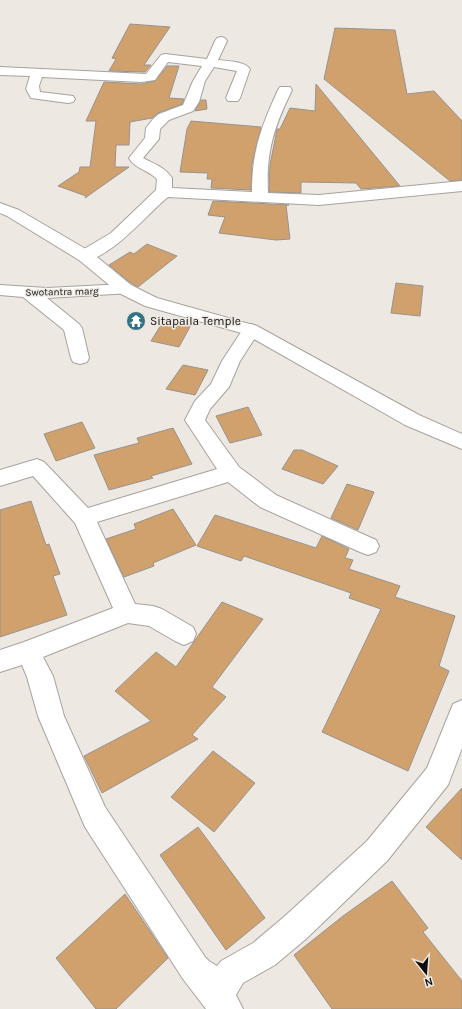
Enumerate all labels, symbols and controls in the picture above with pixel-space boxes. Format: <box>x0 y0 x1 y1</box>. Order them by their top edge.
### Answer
street label: Swotantra marg <box>25 285 99 299</box>
temple icon: Sitapaila Temple <box>125 310 147 332</box>
place label: Sitapaila Temple <box>150 314 241 328</box>
north arrow <box>406 953 446 993</box>
text: N <box>423 975 434 989</box>

